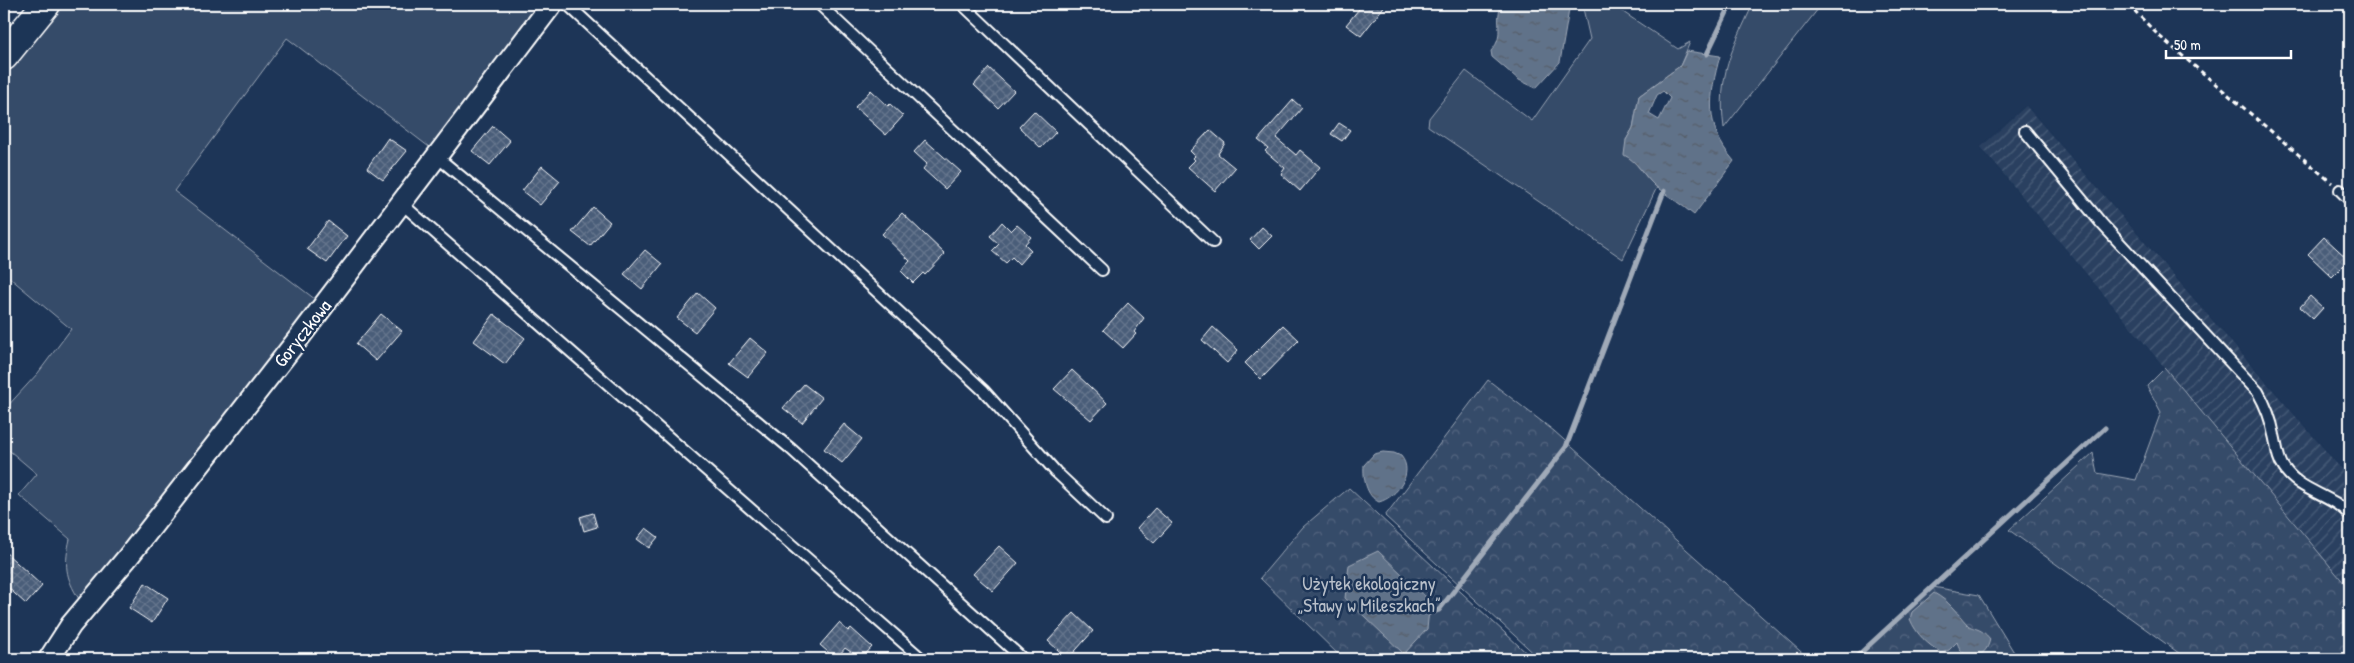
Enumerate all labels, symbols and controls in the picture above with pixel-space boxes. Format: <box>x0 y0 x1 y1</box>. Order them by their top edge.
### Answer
scale bar <box>2166 28 2292 60</box>
text: 50 m <box>2174 34 2201 55</box>
street label: Goryczkowa <box>267 293 337 372</box>
park label: Użytek ekologiczny „Stawy w Mileszkach” <box>1298 570 1441 618</box>

